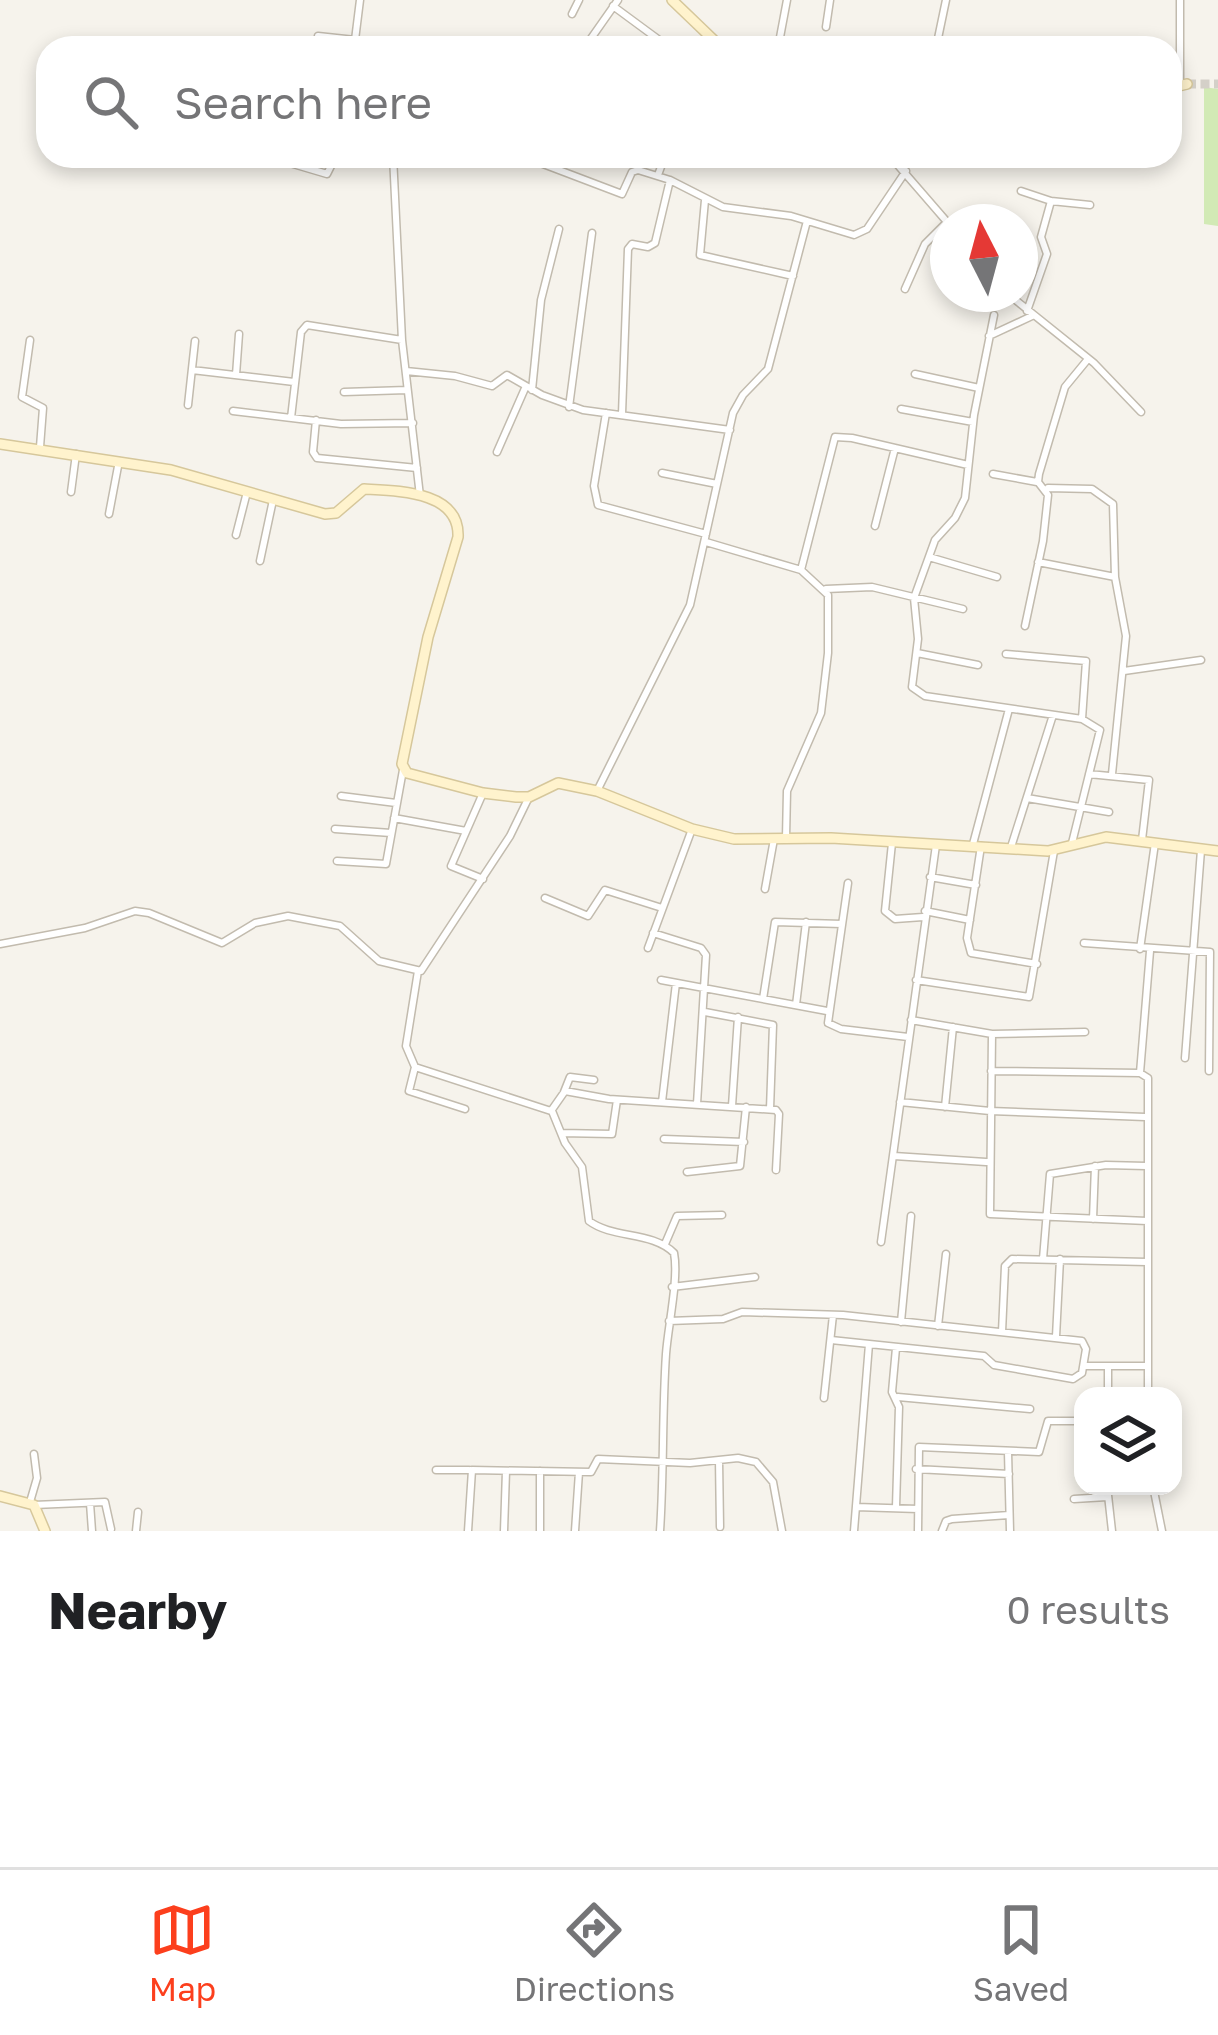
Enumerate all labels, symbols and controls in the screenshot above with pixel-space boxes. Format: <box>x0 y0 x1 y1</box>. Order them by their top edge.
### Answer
search box <box>36 36 1182 168</box>
icon: search <box>78 69 144 135</box>
text: Search here <box>174 75 432 129</box>
north arrow <box>930 204 1038 312</box>
map controls <box>1074 1387 1182 1495</box>
button: layers <box>1074 1387 1182 1495</box>
text: Nearby <box>48 1579 227 1640</box>
text: 0 results <box>1006 1586 1170 1633</box>
tab: Map <box>149 1897 216 2008</box>
tab: Directions <box>514 1897 675 2008</box>
tab: Saved <box>973 1897 1069 2008</box>

